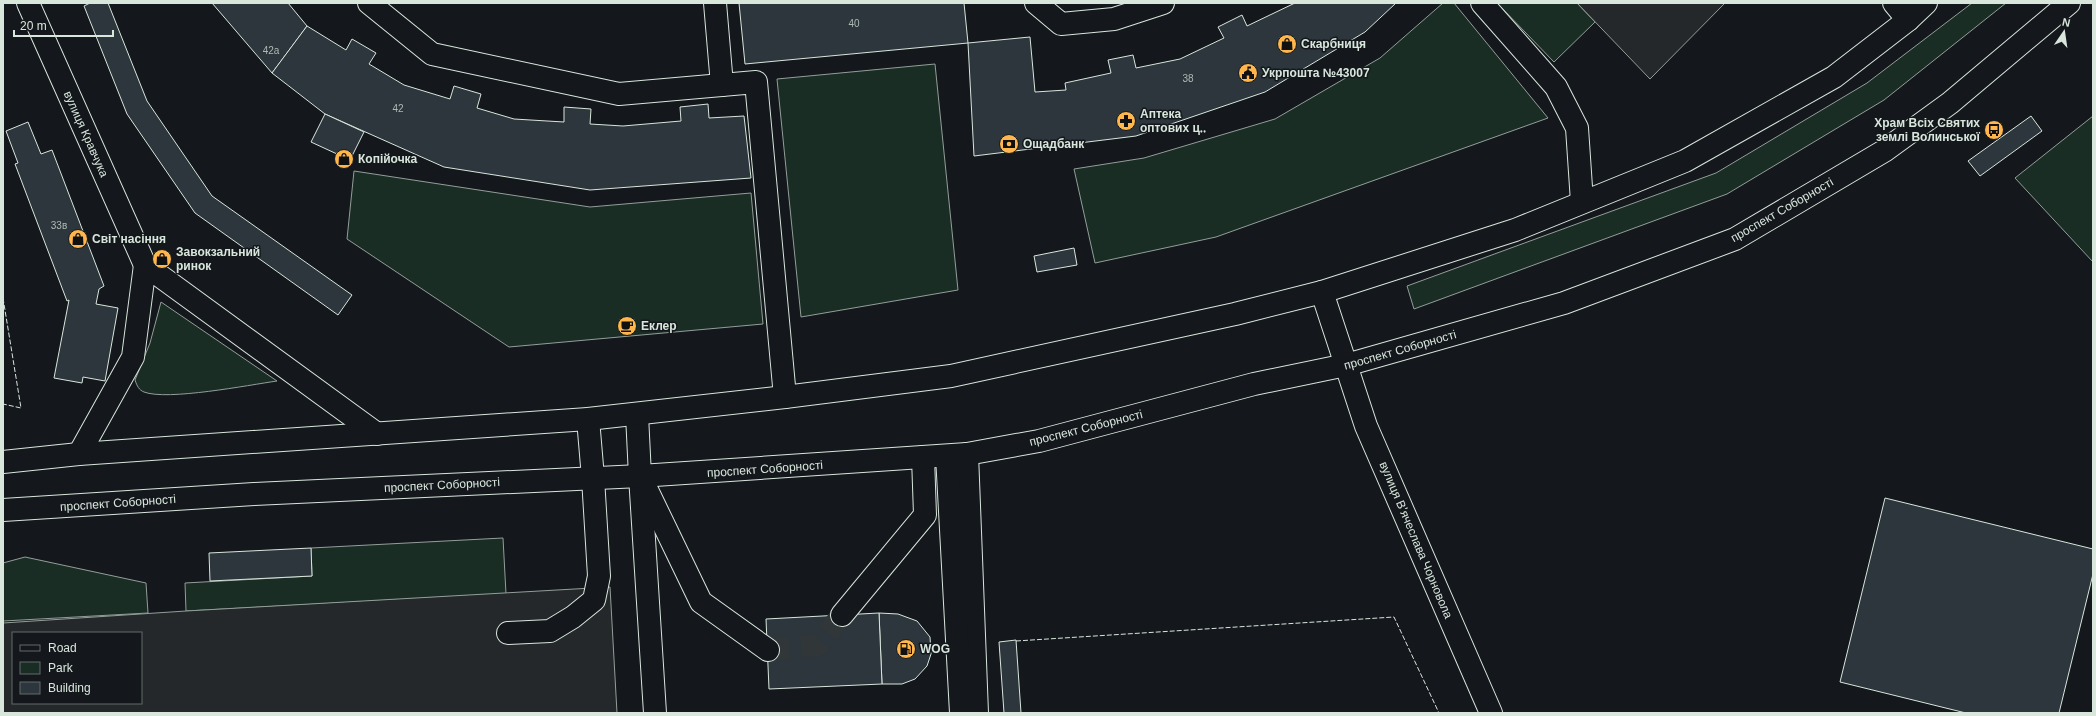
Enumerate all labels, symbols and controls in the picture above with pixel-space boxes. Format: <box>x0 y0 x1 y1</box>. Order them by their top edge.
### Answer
scale bar <box>14 12 113 38</box>
north arrow <box>2044 12 2084 52</box>
text: N <box>2061 16 2072 29</box>
house number: 40 <box>848 18 860 29</box>
text: 20 m <box>20 19 47 33</box>
shop icon: Скарбниця <box>1276 33 1298 55</box>
place label: Скарбниця <box>1301 37 1366 51</box>
house number: 42а <box>263 45 280 56</box>
public building icon: Укрпошта №43007 <box>1237 62 1259 84</box>
place label: Укрпошта №43007 <box>1262 66 1370 80</box>
house number: 38 <box>1182 73 1194 84</box>
street label: вулиця Кравчука <box>61 89 111 180</box>
house number: 42 <box>392 103 404 114</box>
place label: Аптека оптових ц‥ <box>1140 107 1206 135</box>
pharmacy icon: Аптека оптових ц‥ <box>1115 110 1137 132</box>
place label: Храм Всіх Святих землі Волинської <box>1874 116 1981 144</box>
bus stop icon: Храм Всіх Святих землі Волинської <box>1983 119 2005 141</box>
bank icon: Ощадбанк <box>998 133 1020 155</box>
place label: Ощадбанк <box>1023 137 1085 151</box>
shop icon: Копійочка <box>333 148 355 170</box>
place label: Копійочка <box>358 152 418 166</box>
street label: проспект Соборності <box>1728 175 1836 245</box>
house number: 33в <box>51 220 67 231</box>
shop icon: Світ насіння <box>67 228 89 250</box>
place label: Світ насіння <box>92 232 166 246</box>
place label: Завокзальний ринок <box>176 245 260 273</box>
shop icon: Завокзальний ринок <box>151 248 173 270</box>
cafe icon: Еклер <box>616 315 638 337</box>
place label: Еклер <box>641 319 677 333</box>
street label: проспект Соборності <box>1342 327 1458 373</box>
street label: проспект Соборності <box>1028 407 1144 449</box>
street label: проспект Соборності <box>707 458 823 480</box>
street label: вулиця Вʼячеслава Чорновола <box>1376 459 1456 621</box>
street label: проспект Соборності <box>384 475 500 495</box>
street label: проспект Соборності <box>60 492 176 514</box>
legend <box>12 632 142 704</box>
fuel station icon: WOG <box>895 638 917 660</box>
text: Road <box>48 641 77 655</box>
place label: WOG <box>920 642 950 656</box>
text: Park <box>48 661 74 675</box>
text: Building <box>48 681 91 695</box>

